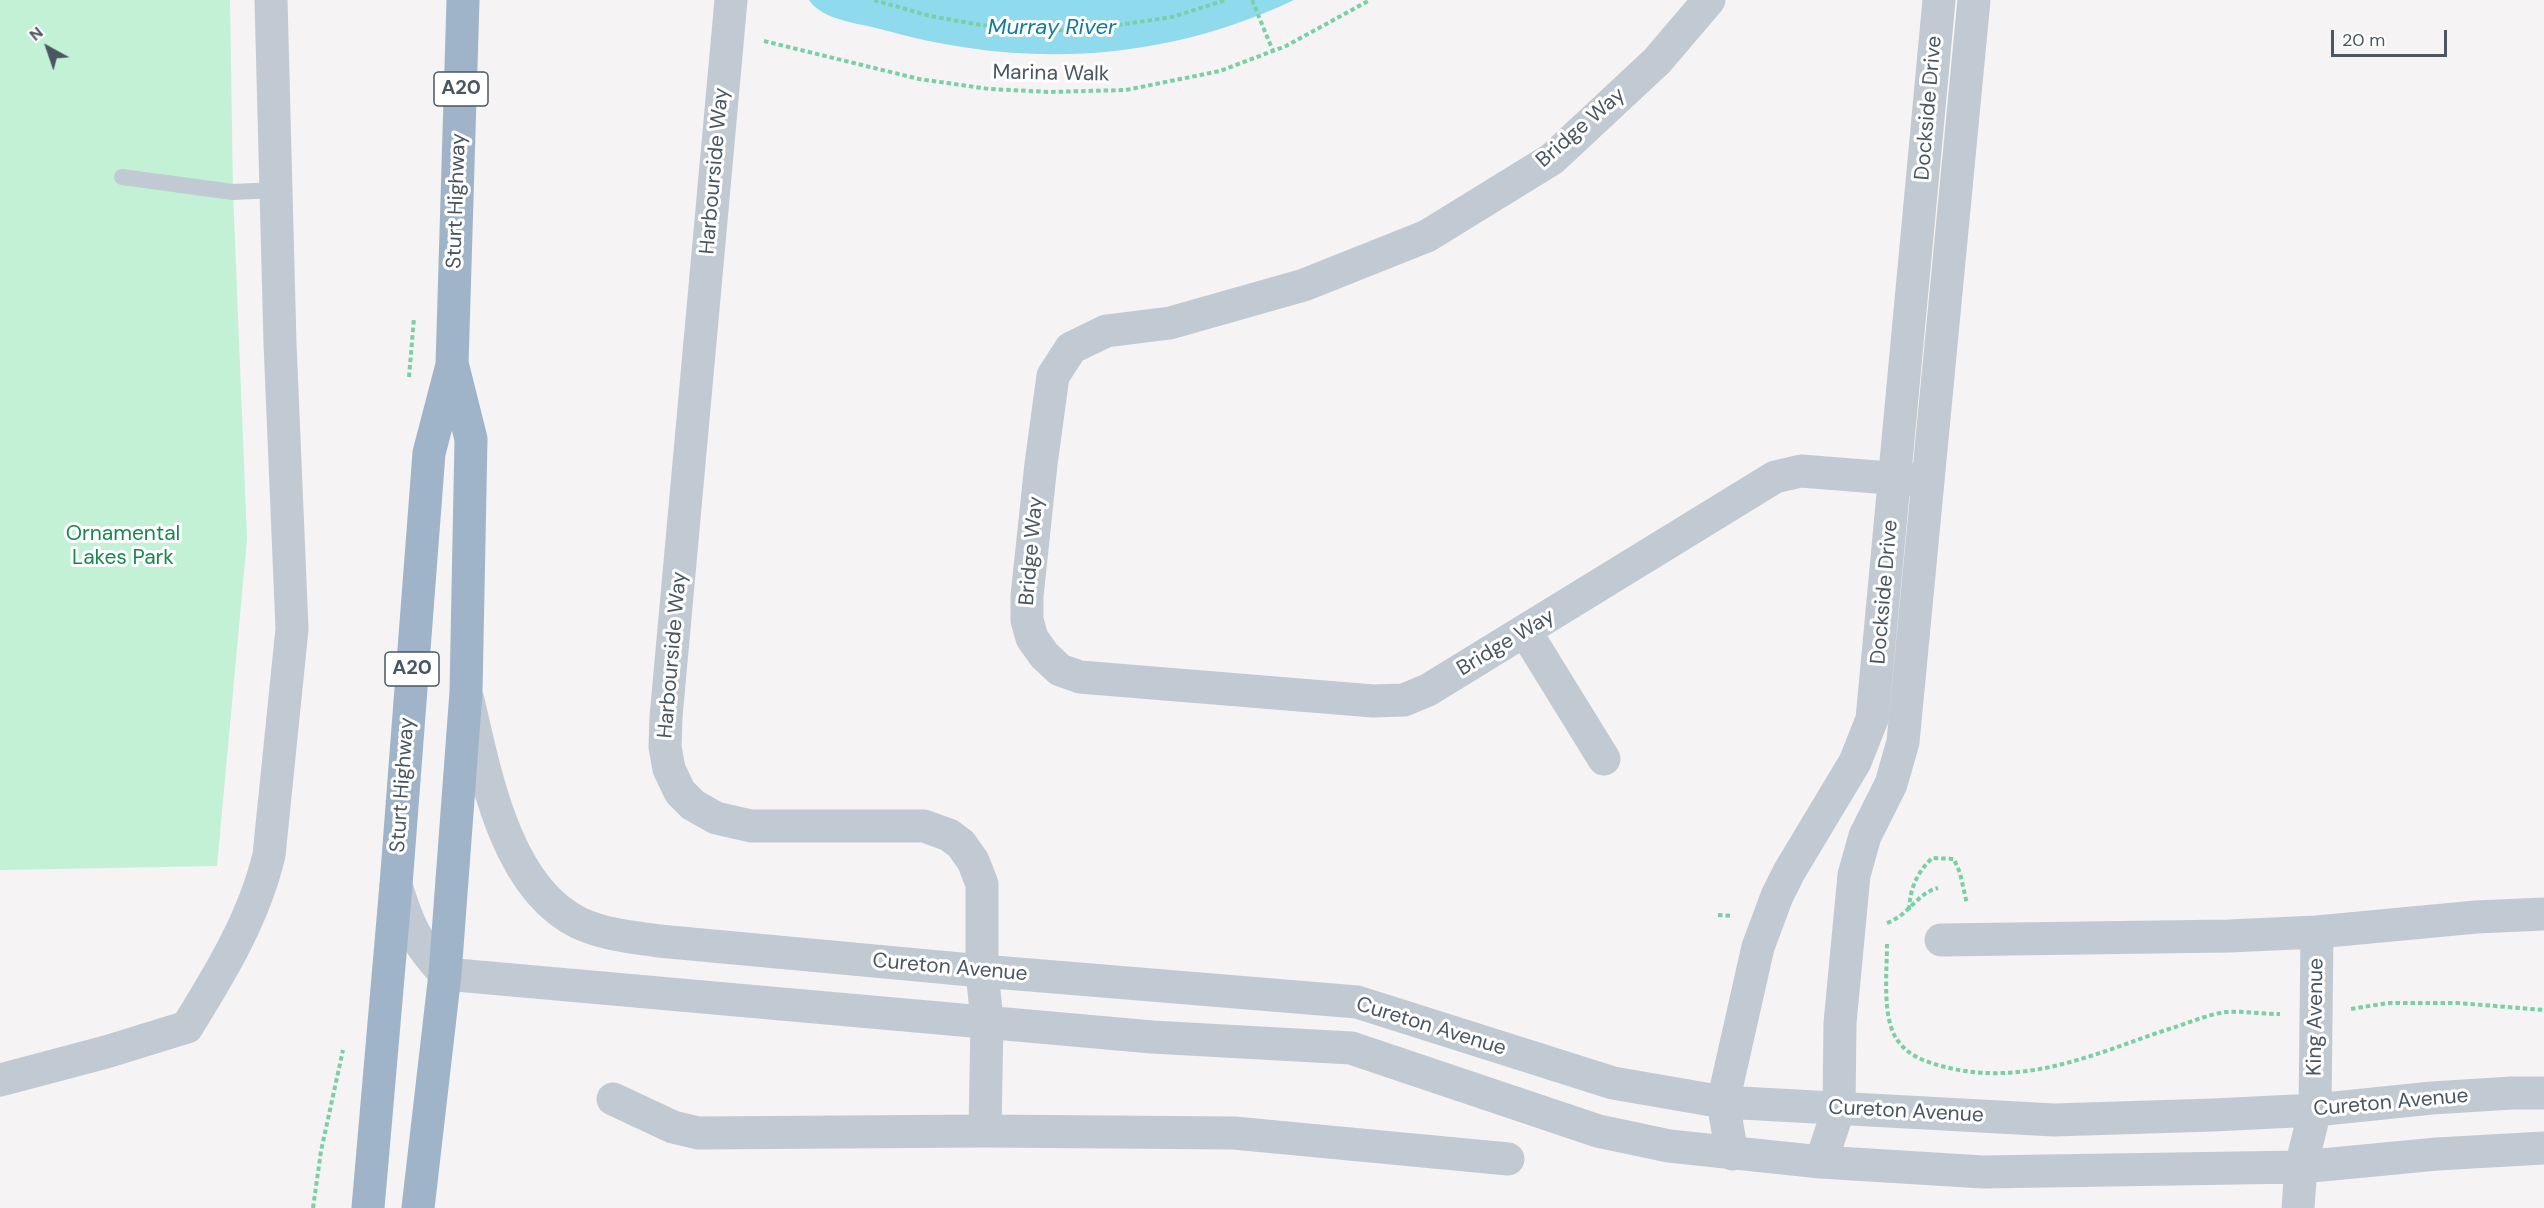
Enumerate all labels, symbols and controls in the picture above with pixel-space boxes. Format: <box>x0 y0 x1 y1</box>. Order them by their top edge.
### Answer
water label: Murray River <box>988 15 1116 41</box>
north arrow <box>18 18 78 78</box>
scale bar <box>2334 18 2450 56</box>
text: N <box>25 22 47 46</box>
text: 20 m <box>2342 28 2385 52</box>
street label: Dockside Drive <box>1910 35 1948 181</box>
street label: Marina Walk <box>992 60 1110 88</box>
road number: A20 <box>434 72 488 106</box>
street label: Bridge Way <box>1531 83 1631 173</box>
street label: Harbourside Way <box>695 87 735 255</box>
street label: Sturt Highway <box>442 133 472 269</box>
street label: Bridge Way <box>1015 495 1049 607</box>
street label: Dockside Drive <box>1866 519 1904 665</box>
park label: Ornamental Lakes Park <box>66 521 180 571</box>
street label: Harbourside Way <box>653 571 693 739</box>
street label: Bridge Way <box>1453 604 1559 682</box>
road number: A20 <box>385 652 439 686</box>
street label: Sturt Highway <box>386 716 420 854</box>
street label: Cureton Avenue <box>871 949 1029 987</box>
street label: King Avenue <box>2302 958 2330 1076</box>
street label: Cureton Avenue <box>1353 992 1509 1062</box>
street label: Cureton Avenue <box>2312 1084 2470 1122</box>
street label: Cureton Avenue <box>1828 1095 1984 1129</box>

